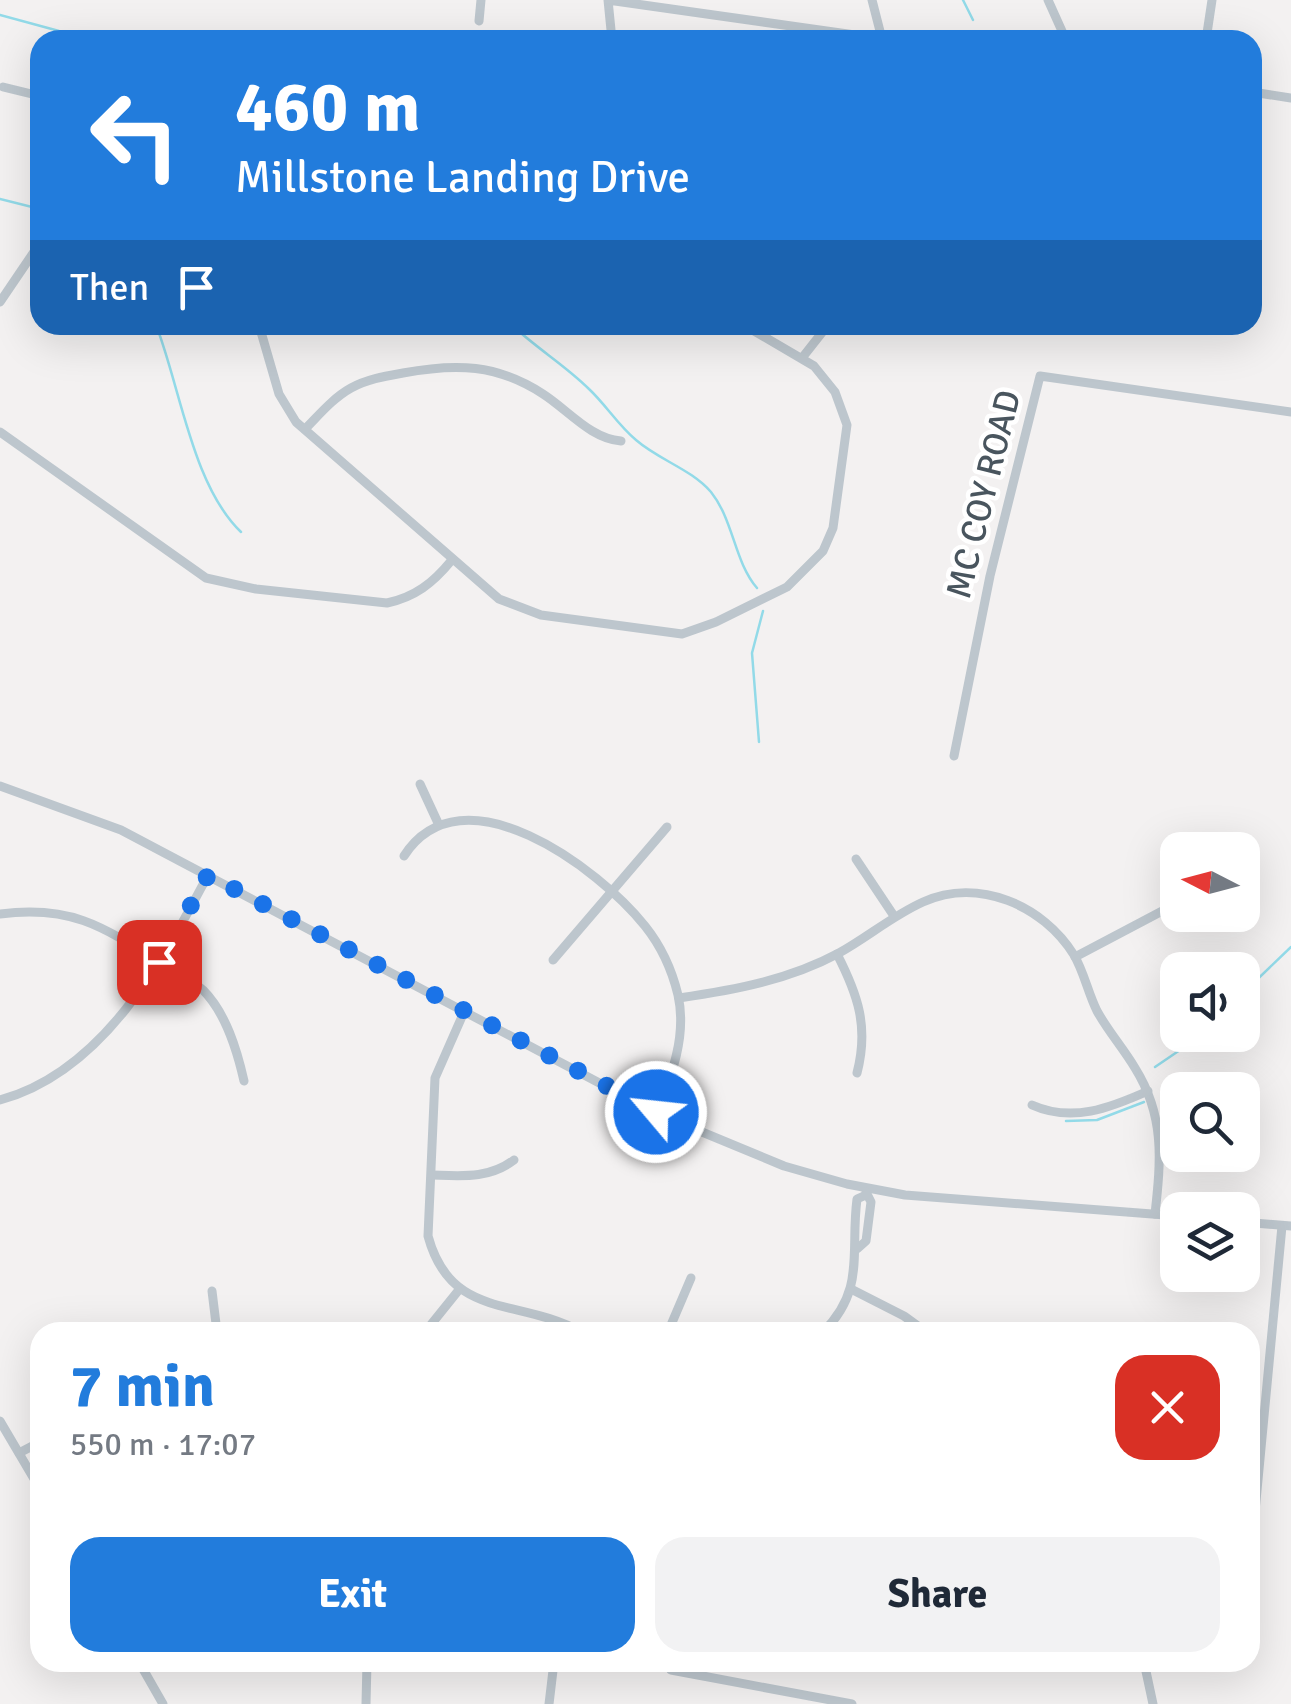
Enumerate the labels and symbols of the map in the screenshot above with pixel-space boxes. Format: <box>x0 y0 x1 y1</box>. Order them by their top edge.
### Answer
street label: MC COY ROAD <box>937 386 1030 603</box>
north arrow <box>1160 832 1260 932</box>
pin <box>117 920 202 1005</box>
position arrow <box>604 1060 708 1164</box>

